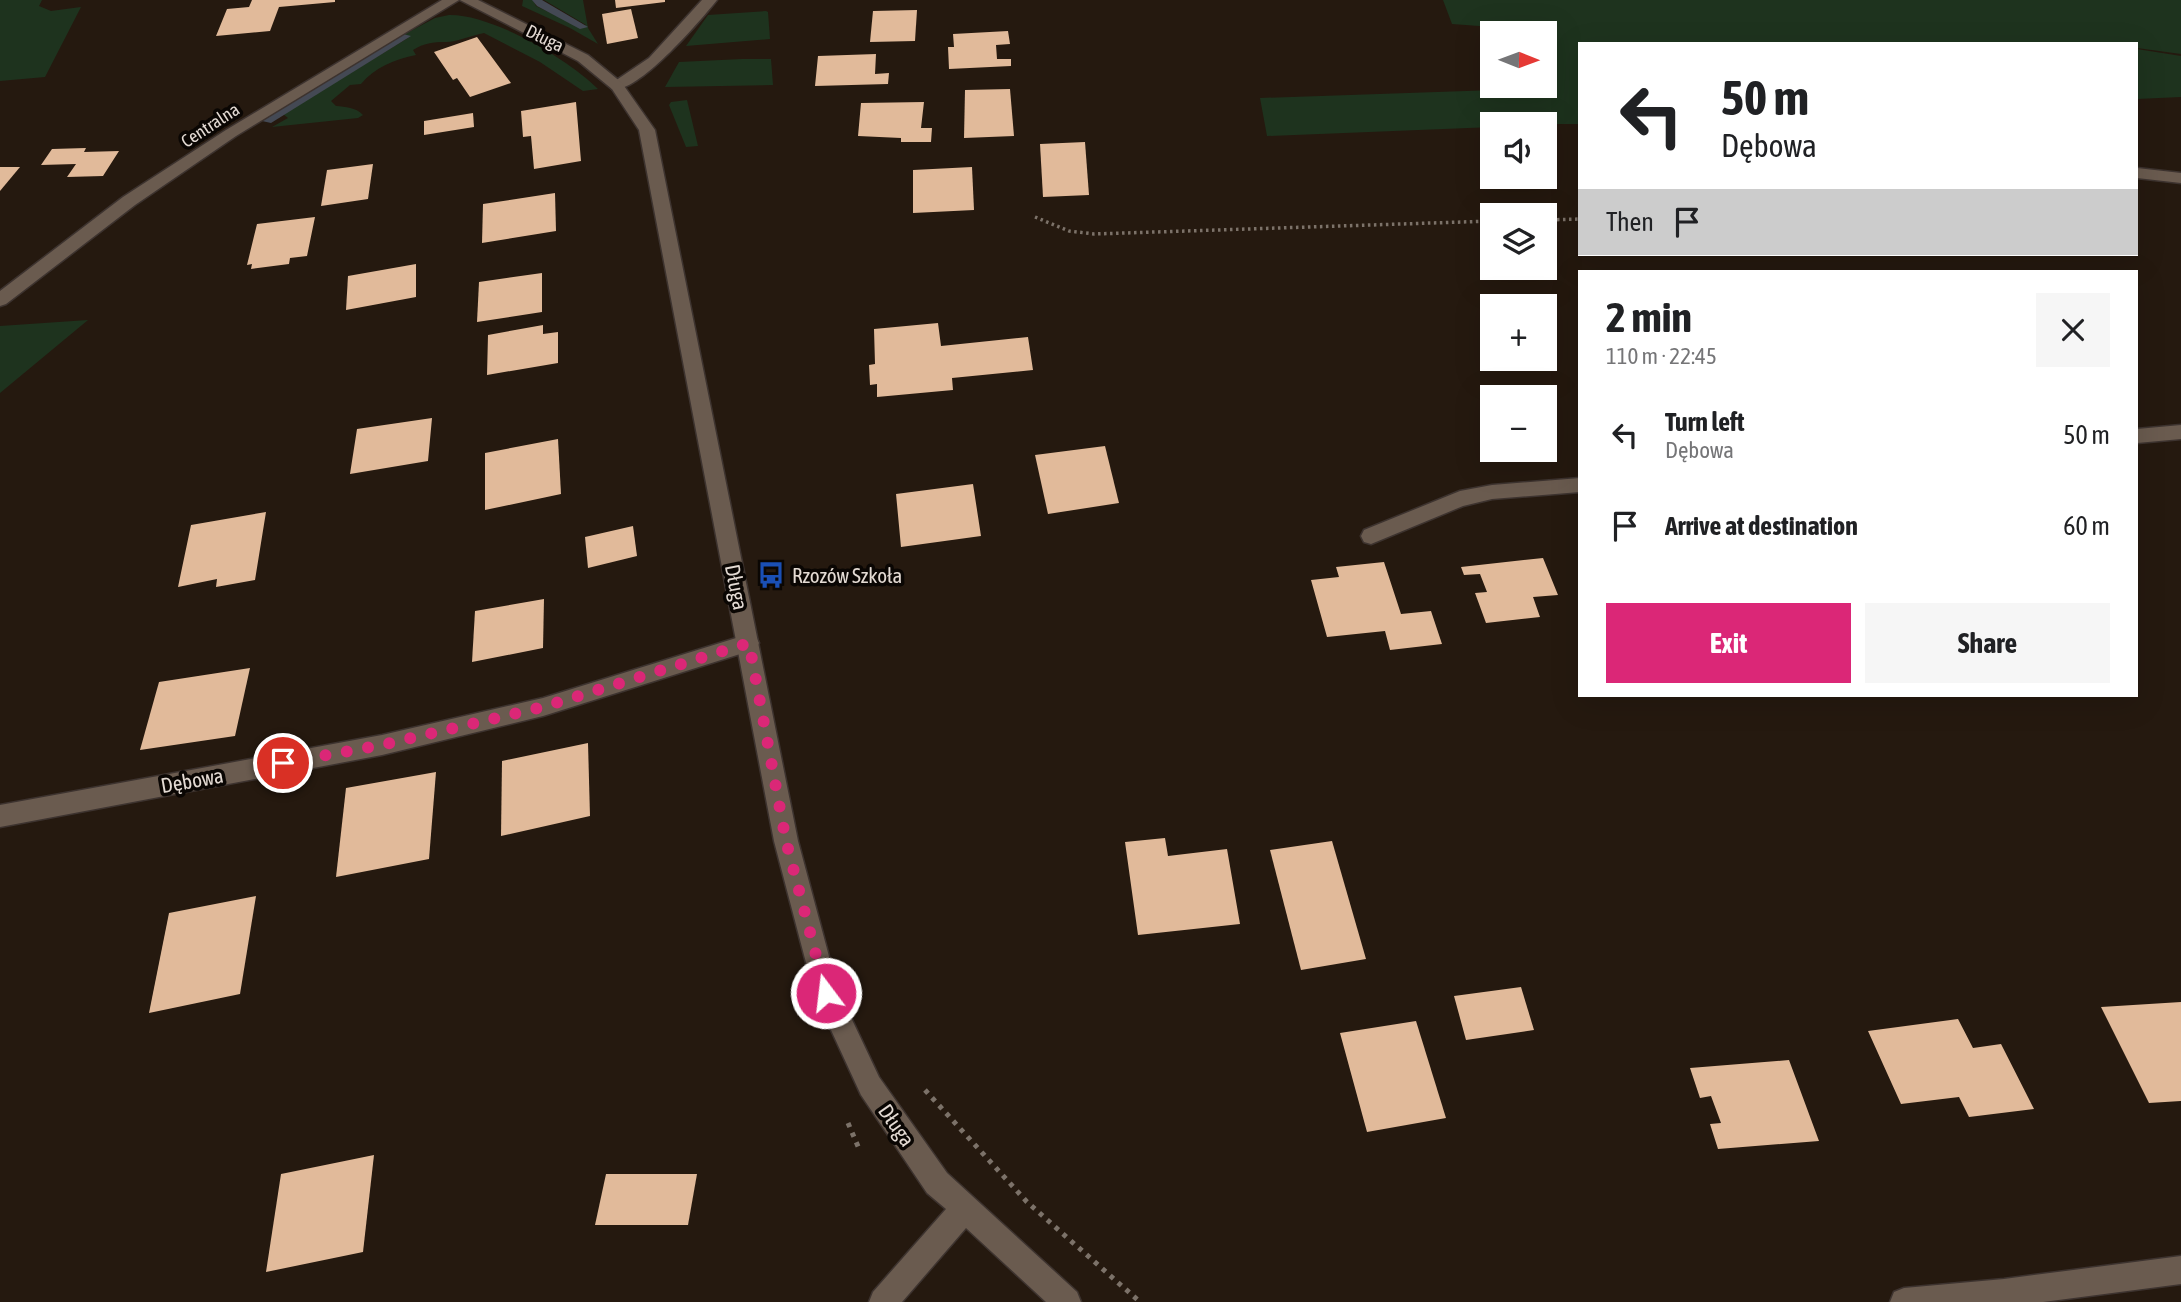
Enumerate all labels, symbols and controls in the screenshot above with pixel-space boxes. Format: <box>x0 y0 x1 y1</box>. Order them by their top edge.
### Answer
street label: Długa <box>523 20 567 56</box>
north arrow <box>1480 21 1558 98</box>
map controls <box>1480 21 1557 462</box>
text: 50 m <box>1721 69 1809 125</box>
icon: left <box>1606 70 1697 161</box>
street label: Centralna <box>177 98 243 152</box>
button: sound <box>1480 112 1557 189</box>
text: Dębowa <box>1721 127 1817 164</box>
button: layers <box>1480 203 1557 280</box>
icon: arrive <box>1668 203 1706 241</box>
text: Then <box>1606 207 1654 237</box>
text: 2 min <box>1606 293 1692 341</box>
button: close <box>2036 293 2110 367</box>
button: + <box>1480 294 1557 371</box>
text: 110 m · 22:45 <box>1606 343 1717 369</box>
button: − <box>1480 385 1557 462</box>
text: Turn left <box>1665 407 1745 437</box>
icon: left <box>1606 416 1644 454</box>
text: 50 m <box>2063 420 2110 450</box>
text: Dębowa <box>1665 437 1734 463</box>
icon: arrive <box>1606 507 1644 545</box>
text: Arrive at destination <box>1665 511 1858 541</box>
text: 60 m <box>2063 511 2110 541</box>
bus stop icon: Rzozów Szkoła <box>756 560 786 590</box>
street label: Długa <box>721 562 753 612</box>
place label: Rzozów Szkoła <box>792 563 902 587</box>
button: Exit <box>1606 603 1851 683</box>
button: Share <box>1865 603 2110 683</box>
pin <box>253 733 313 793</box>
icon: arrive <box>264 744 302 782</box>
street label: Dębowa <box>159 763 225 797</box>
position arrow <box>789 956 863 1030</box>
street label: Długa <box>874 1099 920 1151</box>

